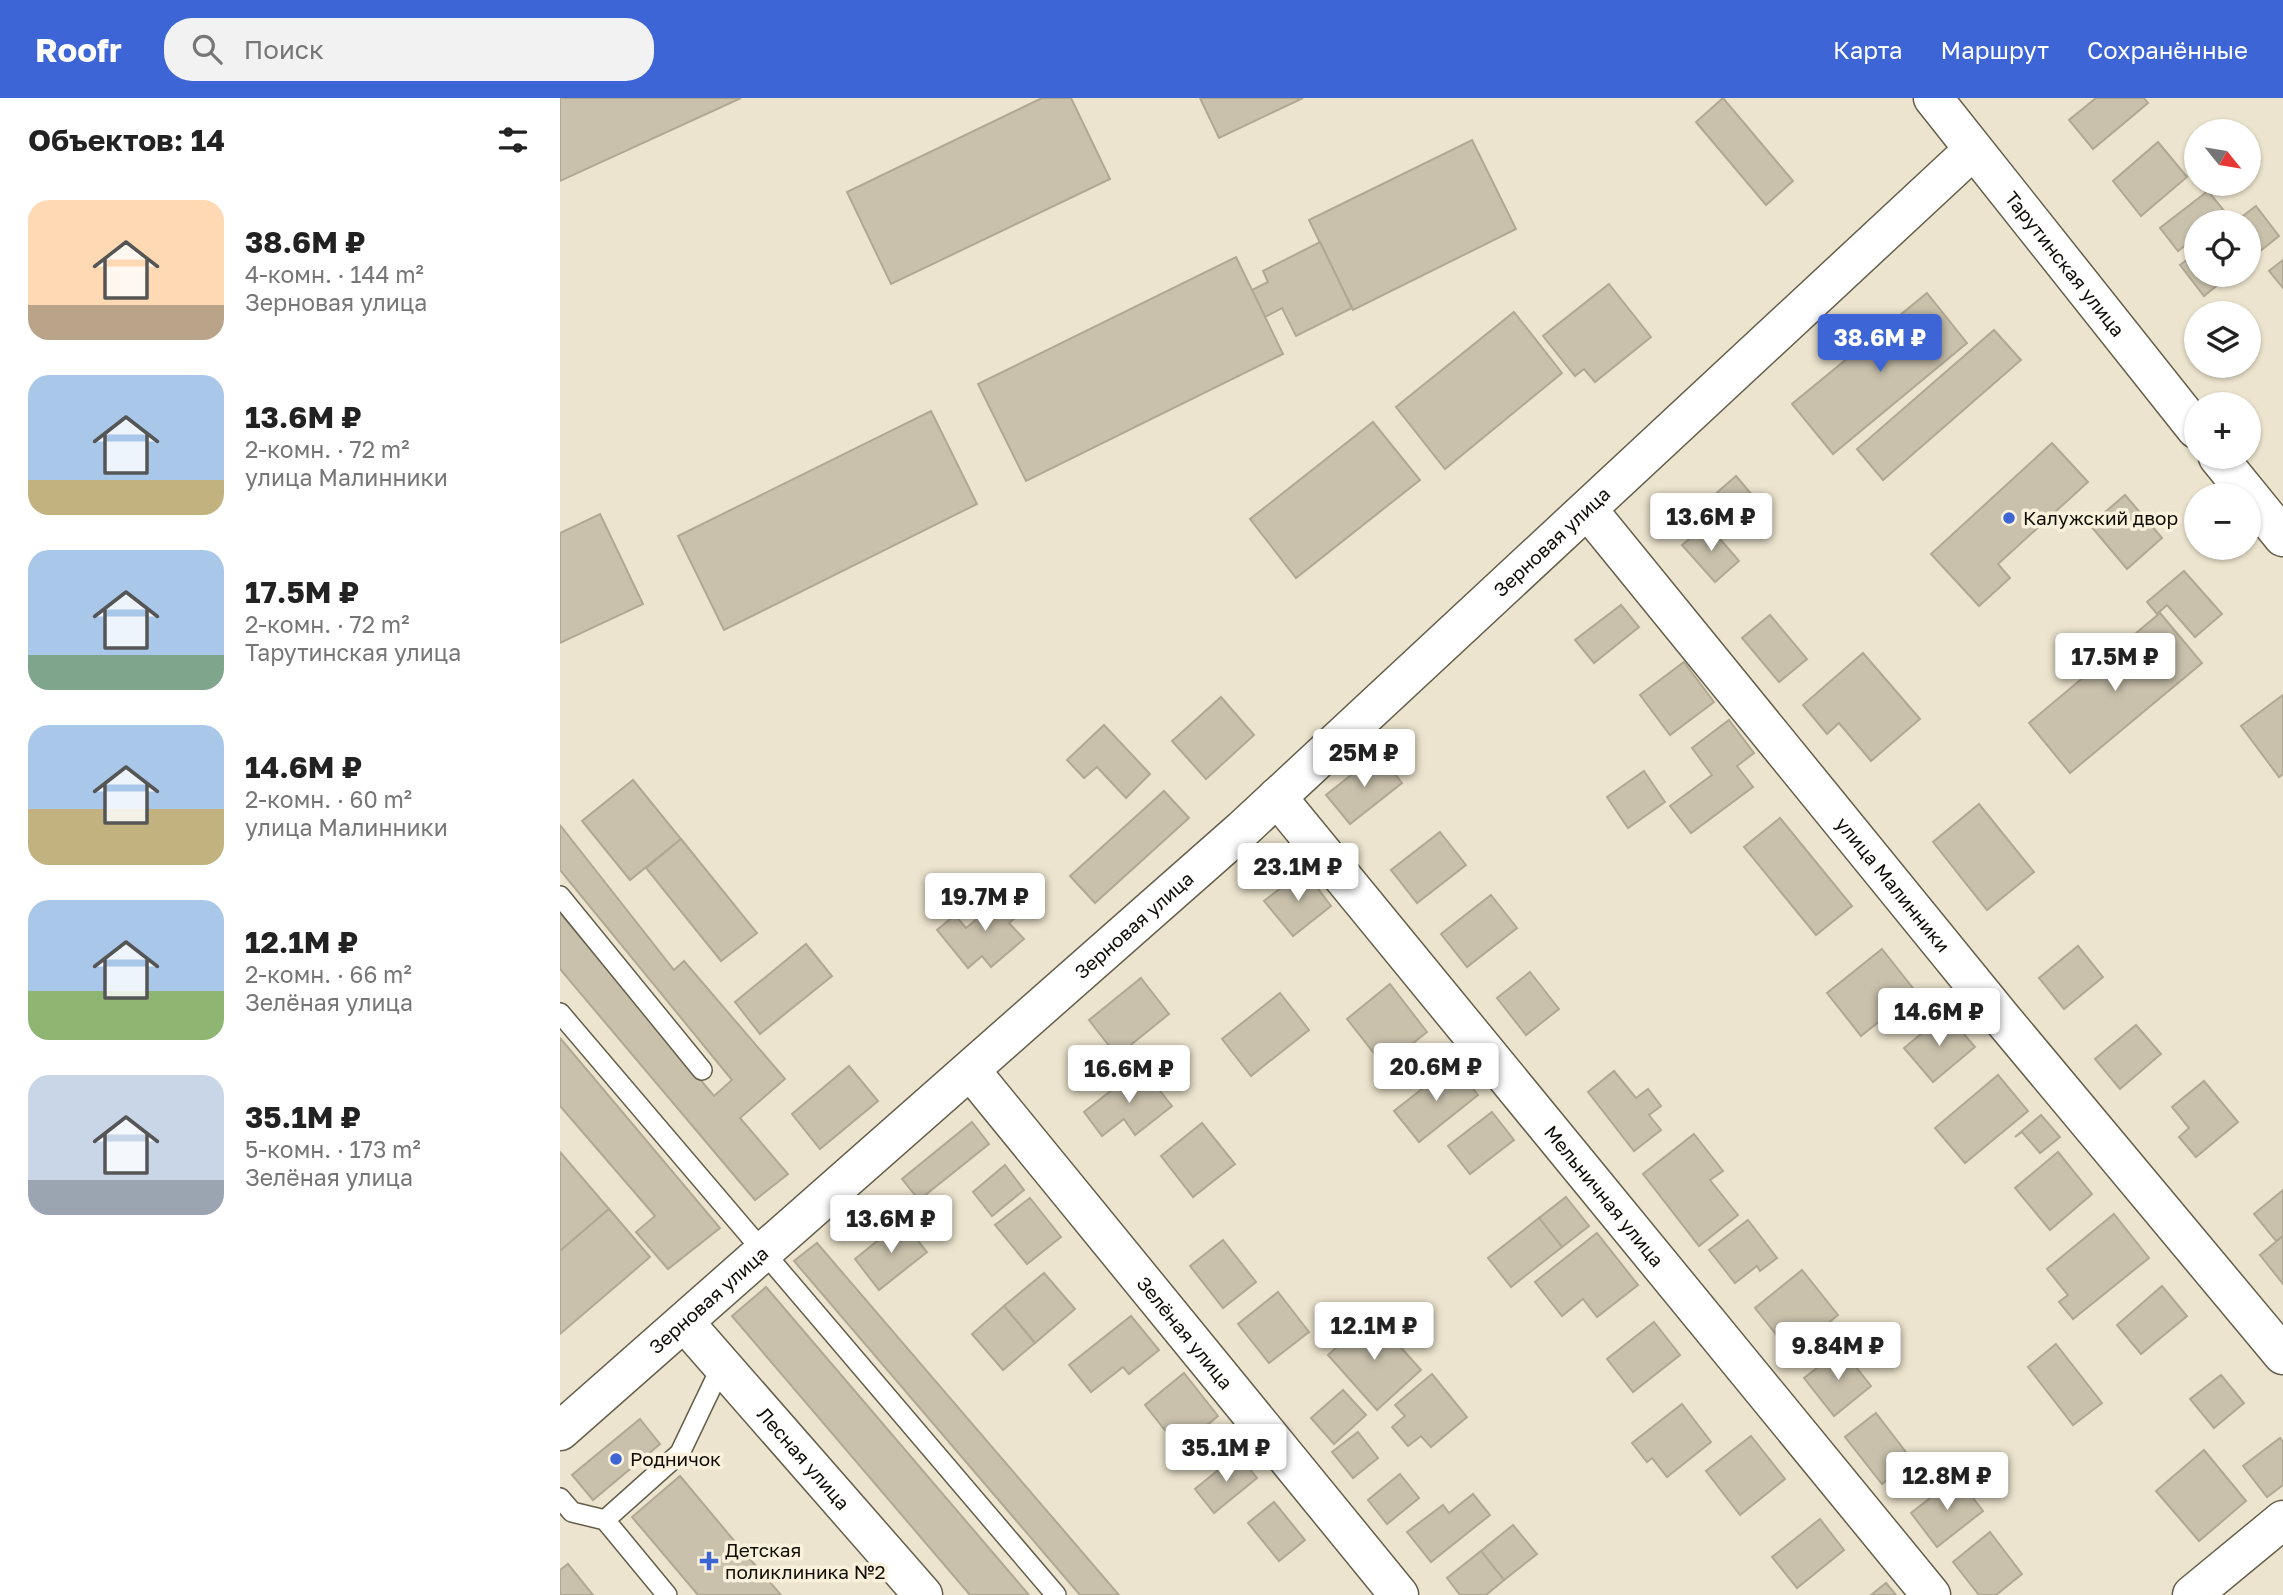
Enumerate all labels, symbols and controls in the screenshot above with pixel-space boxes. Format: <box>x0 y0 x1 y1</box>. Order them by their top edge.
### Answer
search box <box>164 18 654 81</box>
text: Roofr <box>35 30 122 69</box>
icon: search <box>188 30 226 68</box>
text: Поиск <box>244 34 324 65</box>
text: Карта <box>1833 35 1903 64</box>
text: Маршрут <box>1941 35 2049 64</box>
text: Сохранённые <box>2087 35 2248 64</box>
north arrow <box>2184 119 2261 196</box>
map controls <box>2184 119 2261 560</box>
icon: filters <box>494 121 532 159</box>
text: Объектов: 14 <box>28 122 225 158</box>
street label: Тарутинская улица <box>2001 187 2130 341</box>
button: locate <box>2184 210 2261 287</box>
text: 38.6M ₽ <box>245 224 366 260</box>
icon: home <box>84 228 168 312</box>
text: 4-комн. · 144 m² <box>245 260 424 288</box>
text: Зерновая улица <box>245 288 427 316</box>
button: layers <box>2184 301 2261 378</box>
pin: 38.6M ₽ <box>1815 314 1945 374</box>
text: 38.6M ₽ <box>1834 323 1926 351</box>
button: + <box>2184 392 2261 469</box>
text: 13.6M ₽ <box>245 399 362 435</box>
icon: home <box>84 403 168 487</box>
text: 2-комн. · 72 m² <box>245 435 409 463</box>
text: улица Малинники <box>245 463 448 491</box>
street label: Зерновая улица <box>1488 482 1614 601</box>
button: − <box>2184 483 2261 560</box>
pin: 13.6M ₽ <box>1646 494 1776 553</box>
text: 13.6M ₽ <box>1666 502 1756 530</box>
place label: Калужский двор <box>2023 506 2178 529</box>
marker: Калужский двор <box>2001 510 2017 526</box>
text: 17.5M ₽ <box>245 574 359 610</box>
icon: home <box>84 578 168 662</box>
text: 2-комн. · 72 m² <box>245 610 409 638</box>
pin: 17.5M ₽ <box>2050 634 2180 693</box>
text: Тарутинская улица <box>245 638 461 666</box>
text: 17.5M ₽ <box>2071 642 2159 670</box>
pin: 25M ₽ <box>1315 730 1413 789</box>
text: 25M ₽ <box>1329 738 1399 766</box>
text: 14.6M ₽ <box>245 749 362 785</box>
icon: home <box>84 753 168 837</box>
text: 2-комн. · 60 m² <box>245 785 412 813</box>
street label: улица Малинники <box>1832 812 1955 956</box>
text: улица Малинники <box>245 813 448 841</box>
pin: 23.1M ₽ <box>1233 844 1363 903</box>
text: 23.1M ₽ <box>1253 852 1343 880</box>
street label: Зерновая улица <box>1069 866 1198 983</box>
pin: 19.7M ₽ <box>920 874 1050 933</box>
text: 19.7M ₽ <box>941 882 1029 910</box>
text: 12.1M ₽ <box>245 924 358 960</box>
icon: home <box>84 928 168 1012</box>
text: 2-комн. · 66 m² <box>245 960 412 988</box>
text: Зелёная улица <box>245 988 413 1016</box>
pin: 14.6M ₽ <box>1874 988 2004 1048</box>
text: 14.6M ₽ <box>1894 997 1984 1025</box>
pin: 20.6M ₽ <box>1371 1044 1501 1103</box>
pin: 16.6M ₽ <box>1064 1046 1194 1105</box>
text: 20.6M ₽ <box>1390 1052 1482 1080</box>
text: 16.6M ₽ <box>1084 1054 1174 1082</box>
text: 35.1M ₽ <box>245 1099 361 1135</box>
icon: home <box>84 1103 168 1187</box>
street label: Мельничная улица <box>1540 1121 1669 1271</box>
text: 5-комн. · 173 m² <box>245 1135 421 1163</box>
text: Зелёная улица <box>245 1163 413 1191</box>
pin: 13.6M ₽ <box>826 1196 956 1255</box>
text: 13.6M ₽ <box>846 1204 936 1232</box>
street label: Зерновая улица <box>644 1241 772 1358</box>
street label: Зелёная улица <box>1132 1271 1238 1394</box>
pin: 12.1M ₽ <box>1309 1302 1439 1362</box>
text: 12.1M ₽ <box>1331 1311 1417 1339</box>
pin: 9.84M ₽ <box>1773 1322 1903 1382</box>
text: 9.84M ₽ <box>1792 1331 1884 1359</box>
street label: Лесная улица <box>753 1402 855 1514</box>
pin: 35.1M ₽ <box>1161 1424 1291 1484</box>
text: 35.1M ₽ <box>1181 1433 1271 1461</box>
place label: Родничок <box>630 1447 721 1470</box>
marker: Родничок <box>608 1451 624 1467</box>
pin: 12.8M ₽ <box>1882 1452 2012 1512</box>
text: 12.8M ₽ <box>1902 1461 1992 1489</box>
place label: Детская поликлиника №2 <box>725 1538 886 1583</box>
marker: Детская поликлиника №2 <box>699 1551 719 1571</box>

